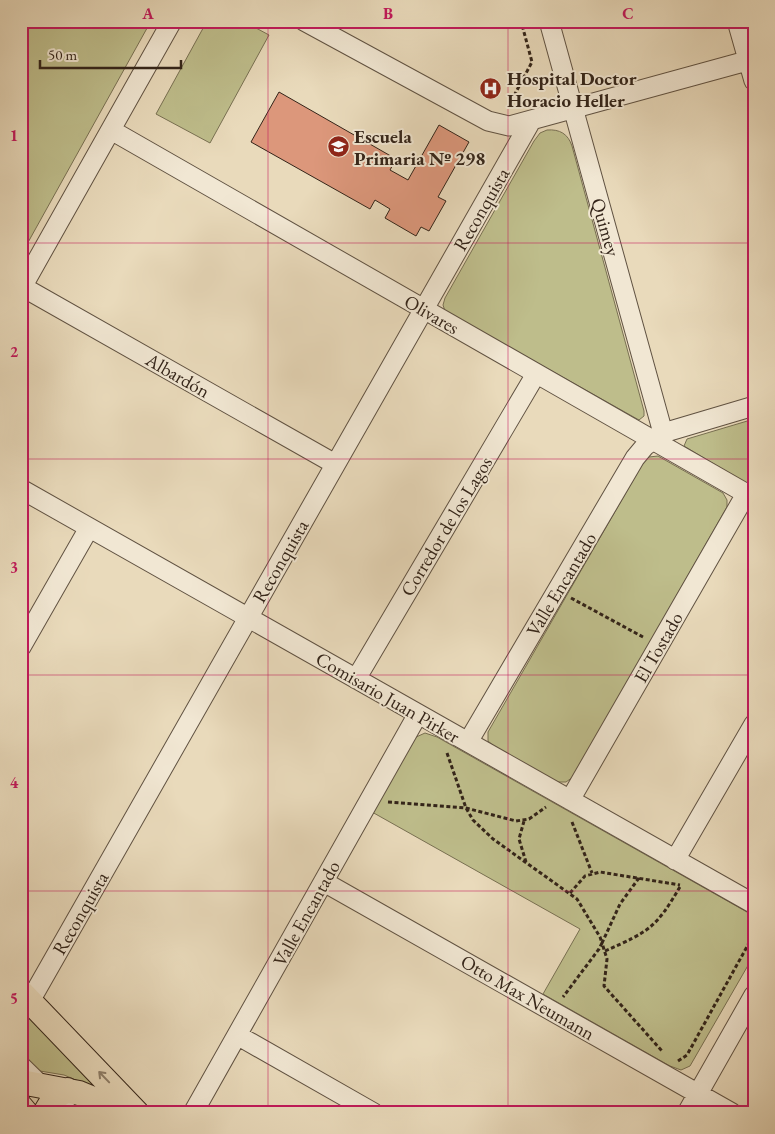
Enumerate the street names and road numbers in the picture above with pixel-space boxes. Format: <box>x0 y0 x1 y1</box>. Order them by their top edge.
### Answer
street label: Reconquista <box>448 163 515 255</box>
street label: Quimey <box>585 195 626 260</box>
street label: Olivares <box>400 289 464 340</box>
street label: Albardón <box>140 347 214 404</box>
street label: Corredor de los Lagos <box>395 452 498 601</box>
street label: Reconquista <box>247 515 314 607</box>
street label: Valle Encantado <box>521 528 602 641</box>
street label: El Tostado <box>628 607 689 687</box>
street label: Comisario Juan Pirker <box>311 646 465 749</box>
street label: Valle Encantado <box>267 856 346 971</box>
street label: Reconquista <box>47 867 114 959</box>
street label: Otto Max Neumann <box>456 949 599 1046</box>

